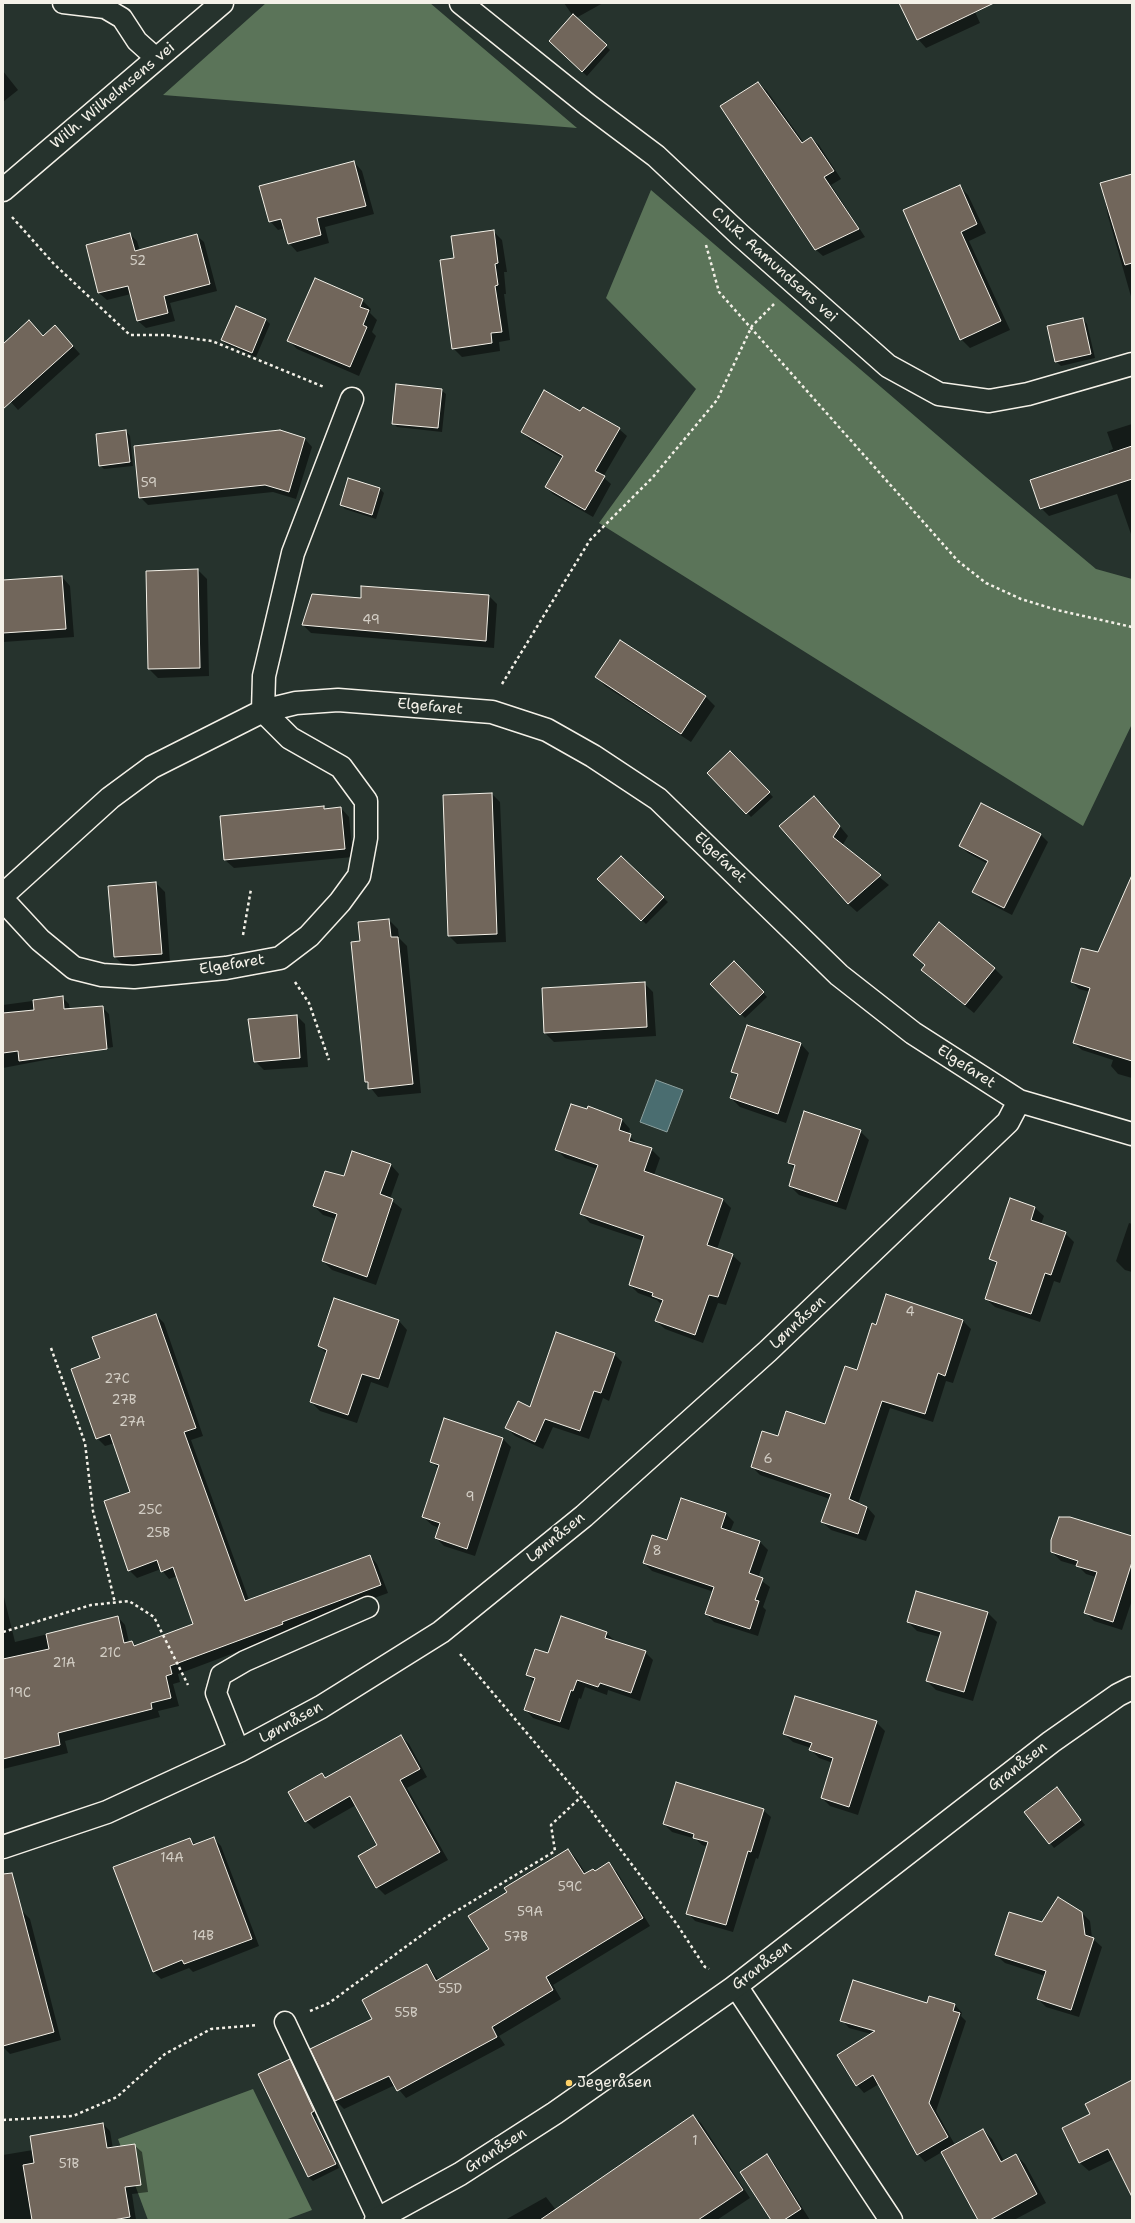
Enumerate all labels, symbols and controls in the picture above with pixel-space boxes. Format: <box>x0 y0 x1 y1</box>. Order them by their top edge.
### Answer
street label: Wilh. Wilhelmsens vei <box>47 39 179 153</box>
street label: C.N.R. Aamundsens vei <box>707 204 841 326</box>
house number: 52 <box>130 254 146 270</box>
house number: 59 <box>141 476 157 492</box>
house number: 49 <box>362 613 380 629</box>
street label: Elgefaret <box>396 695 464 719</box>
street label: Elgefaret <box>690 829 750 887</box>
street label: Elgefaret <box>198 951 266 979</box>
street label: Elgefaret <box>934 1042 998 1092</box>
street label: Lønnåsen <box>766 1293 830 1353</box>
house number: 4 <box>905 1305 915 1321</box>
house number: 27C <box>104 1372 130 1388</box>
house number: 27B <box>112 1393 136 1409</box>
house number: 27A <box>119 1415 145 1431</box>
house number: 6 <box>763 1452 773 1468</box>
house number: 9 <box>465 1490 475 1506</box>
house number: 25C <box>138 1503 162 1519</box>
street label: Lønnåsen <box>523 1509 589 1567</box>
house number: 25B <box>146 1526 170 1542</box>
house number: 8 <box>652 1544 662 1560</box>
house number: 21C <box>99 1646 121 1662</box>
house number: 21A <box>53 1656 75 1672</box>
house number: 19C <box>9 1686 31 1702</box>
street label: Lønnåsen <box>256 1698 326 1748</box>
street label: Granåsen <box>985 1738 1051 1796</box>
house number: 14A <box>160 1851 184 1867</box>
house number: 59C <box>558 1880 582 1896</box>
house number: 59A <box>517 1905 543 1921</box>
house number: 14B <box>192 1929 214 1945</box>
house number: 57B <box>504 1930 528 1946</box>
street label: Granåsen <box>729 1938 795 1994</box>
house number: 55D <box>438 1982 462 1998</box>
house number: 55B <box>394 2006 418 2022</box>
place label: Jegeråsen <box>577 2074 652 2092</box>
marker: Jegeråsen <box>564 2078 574 2088</box>
street label: Granåsen <box>462 2124 530 2178</box>
house number: 1 <box>692 2134 698 2150</box>
house number: 51B <box>59 2157 79 2173</box>

